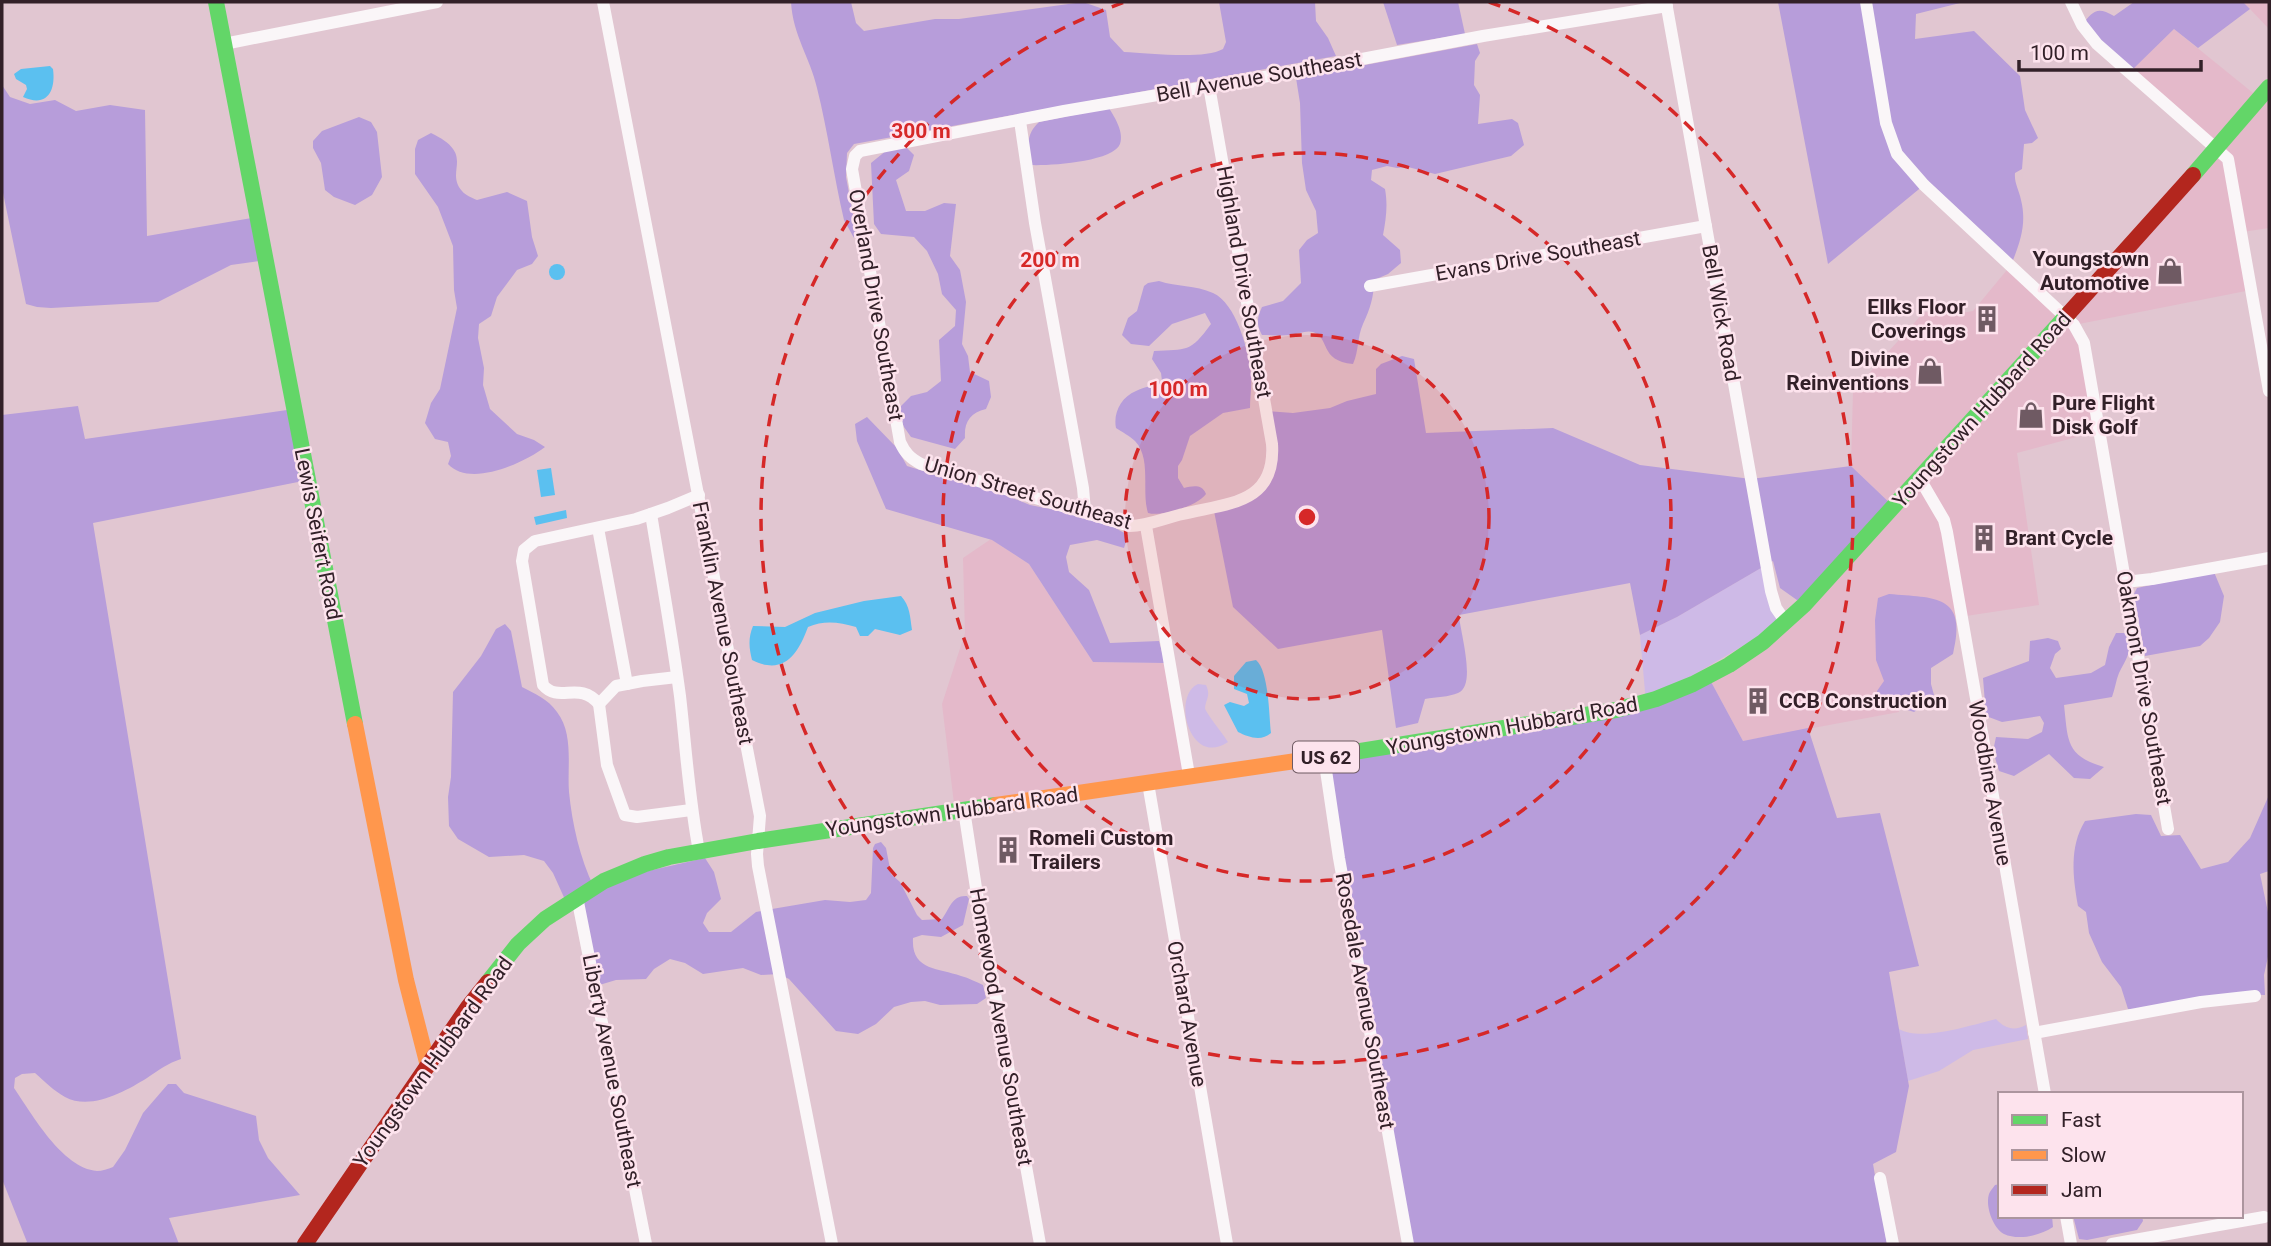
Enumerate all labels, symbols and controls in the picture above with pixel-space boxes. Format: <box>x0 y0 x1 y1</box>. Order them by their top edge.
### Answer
scale bar <box>2019 28 2201 72</box>
text: 100 m <box>2030 41 2089 65</box>
street label: Bell Avenue Southeast <box>1154 47 1364 107</box>
text: 300 m <box>891 119 951 143</box>
street label: Highland Drive Southeast <box>1212 164 1276 400</box>
street label: Overland Drive Southeast <box>844 187 908 423</box>
street label: Evans Drive Southeast <box>1434 226 1643 286</box>
street label: Bell Wick Road <box>1697 243 1745 383</box>
place label: Youngstown Automotive <box>2033 247 2149 295</box>
text: 200 m <box>1020 248 1080 272</box>
shop icon: Youngstown Automotive <box>2155 256 2185 286</box>
place label: Ellks Floor Coverings <box>1867 295 1966 343</box>
building icon: Ellks Floor Coverings <box>1972 304 2002 334</box>
street label: Youngstown Hubbard Road <box>1888 307 2076 513</box>
place label: Divine Reinventions <box>1786 347 1909 395</box>
shop icon: Divine Reinventions <box>1915 356 1945 386</box>
text: 100 m <box>1148 377 1208 401</box>
place label: Pure Flight Disk Golf <box>2052 391 2155 439</box>
shop icon: Pure Flight Disk Golf <box>2016 400 2046 430</box>
street label: Lewis Seifert Road <box>290 446 346 622</box>
street label: Union Street Southeast <box>922 452 1134 534</box>
street label: Franklin Avenue Southeast <box>688 499 758 747</box>
centre of rings <box>1295 505 1319 529</box>
building icon: Brant Cycle <box>1969 523 1999 553</box>
place label: Brant Cycle <box>2005 526 2113 550</box>
street label: Oakmont Drive Southeast <box>2112 569 2176 807</box>
building icon: CCB Construction <box>1743 686 1773 716</box>
place label: CCB Construction <box>1779 689 1947 713</box>
street label: Youngstown Hubbard Road <box>1385 692 1639 760</box>
street label: Woodbine Avenue <box>1964 698 2016 868</box>
road number: US 62 <box>1293 742 1359 772</box>
street label: Youngstown Hubbard Road <box>824 782 1080 842</box>
place label: Romeli Custom Trailers <box>1029 826 1173 874</box>
building icon: Romeli Custom Trailers <box>993 835 1023 865</box>
street label: Rosedale Avenue Southeast <box>1331 871 1399 1131</box>
street label: Homewood Avenue Southeast <box>965 886 1037 1168</box>
street label: Orchard Avenue <box>1162 939 1212 1089</box>
street label: Youngstown Hubbard Road <box>348 952 518 1172</box>
street label: Liberty Avenue Southeast <box>578 952 646 1190</box>
legend <box>1998 1092 2243 1218</box>
text: Fast <box>2061 1108 2102 1132</box>
text: Slow <box>2061 1143 2107 1167</box>
text: Jam <box>2061 1178 2102 1202</box>

